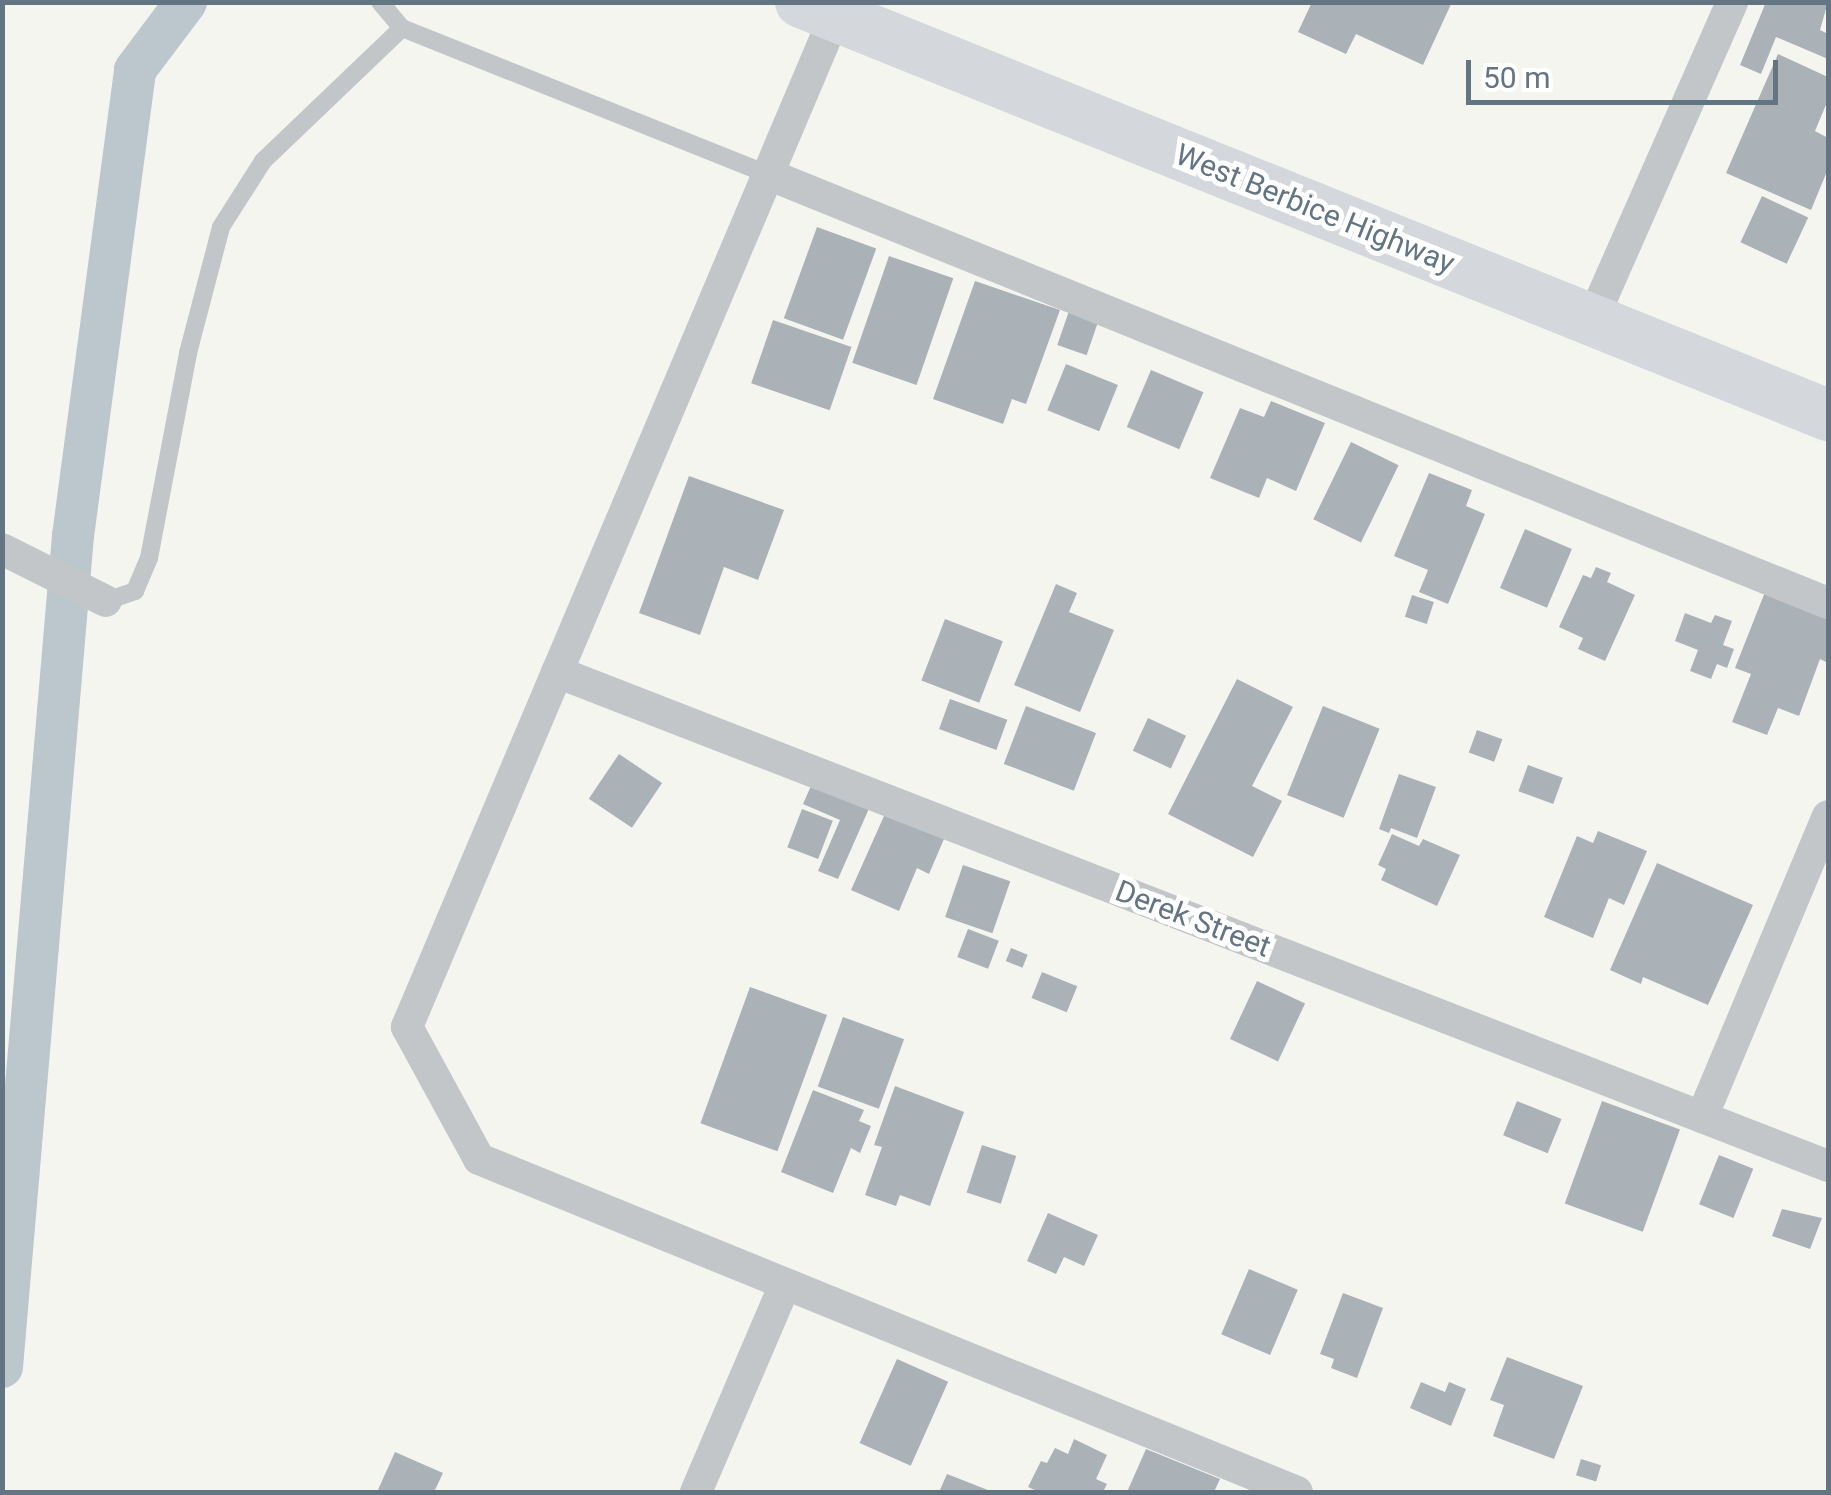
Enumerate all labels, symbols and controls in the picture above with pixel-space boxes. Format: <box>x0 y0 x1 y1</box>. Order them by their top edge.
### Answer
scale bar <box>1471 40 1784 102</box>
text: 50 m <box>1483 60 1550 95</box>
street label: West Berbice Highway <box>1170 137 1460 281</box>
street label: Derek Street <box>1110 873 1276 965</box>

